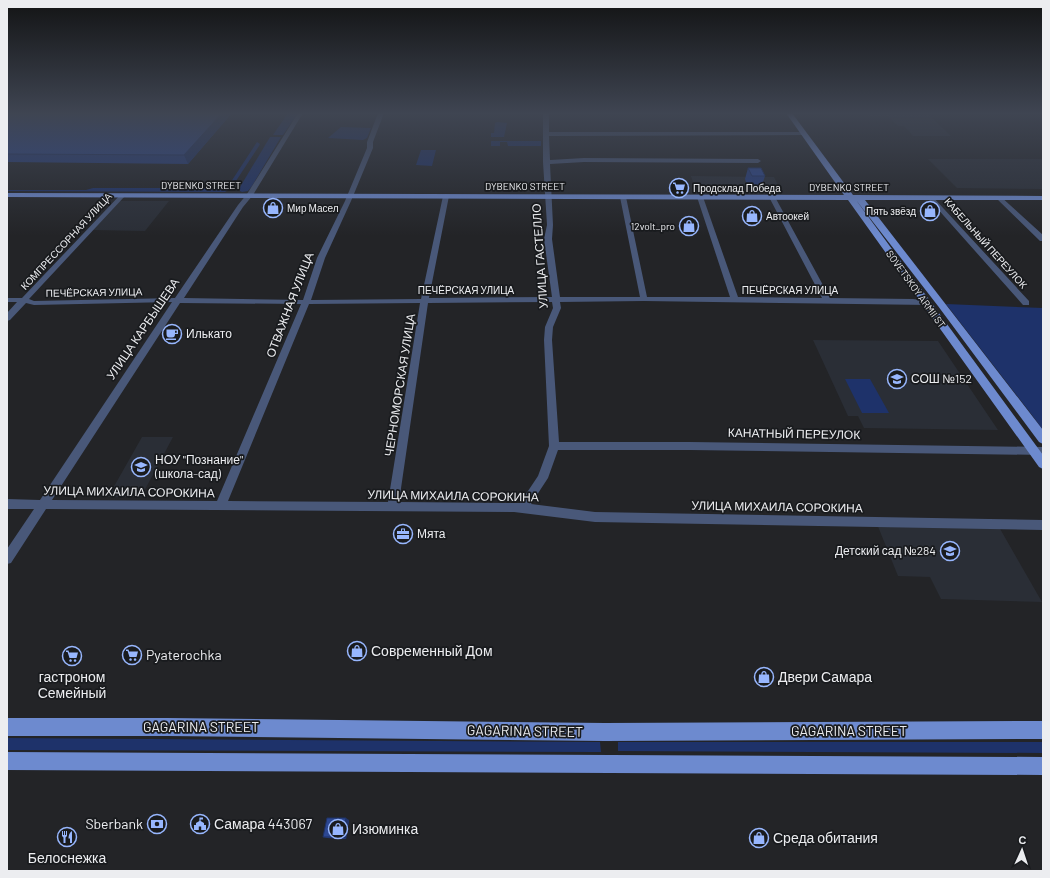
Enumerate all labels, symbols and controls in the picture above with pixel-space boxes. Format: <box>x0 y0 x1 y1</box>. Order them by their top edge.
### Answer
supermarket icon: Продсклад Победа <box>668 177 690 199</box>
street label: DYBENKO STREET <box>161 179 241 191</box>
street label: DYBENKO STREET <box>485 180 565 192</box>
street label: DYBENKO STREET <box>809 181 889 193</box>
place label: Продсклад Победа <box>693 182 781 194</box>
street label: КОМПРЕССОРНАЯ УЛИЦА <box>18 190 114 292</box>
street label: КАБЕЛЬНЫЙ ПЕРЕУЛОК <box>942 195 1030 291</box>
shop icon: Мир Масел <box>262 197 284 219</box>
shop icon: Пять звёзд <box>919 200 941 222</box>
place label: Мир Масел <box>287 202 339 214</box>
street label: УЛИЦА ГАСТЕЛЛО <box>528 203 551 309</box>
shop icon: Автоокей <box>741 205 763 227</box>
place label: Пять звёзд <box>866 205 916 217</box>
place label: Автоокей <box>766 210 809 222</box>
shop icon: 12volt_pro <box>678 215 700 237</box>
place label: 12volt_pro <box>631 220 675 232</box>
street label: SOVETSKOY ARMII ST <box>884 248 948 330</box>
street label: ОТВАЖНАЯ УЛИЦА <box>263 250 317 360</box>
street label: УЛИЦА КАРБЫШЕВА <box>103 275 182 382</box>
street label: ПЕЧЁРСКАЯ УЛИЦА <box>418 284 515 296</box>
street label: ПЕЧЁРСКАЯ УЛИЦА <box>742 284 839 296</box>
street label: ПЕЧЁРСКАЯ УЛИЦА <box>46 285 143 299</box>
street label: ЧЕРНОМОРСКАЯ УЛИЦА <box>381 312 418 457</box>
cafe icon: Илькато <box>161 323 183 345</box>
place label: Илькато <box>186 326 232 340</box>
school or university icon: СОШ №152 <box>886 368 908 390</box>
place label: СОШ №152 <box>911 371 972 385</box>
street label: КАНАТНЫЙ ПЕРЕУЛОК <box>728 425 860 441</box>
place label: НОУ "Познание" (школа-сад) <box>154 452 243 481</box>
school or university icon: НОУ "Познание" (школа-сад) <box>130 456 152 478</box>
street label: УЛИЦА МИХАИЛА СОРОКИНА <box>43 483 215 500</box>
street label: УЛИЦА МИХАИЛА СОРОКИНА <box>367 487 539 504</box>
street label: УЛИЦА МИХАИЛА СОРОКИНА <box>691 498 863 515</box>
office icon: Мята <box>392 523 414 545</box>
place label: Мята <box>417 526 446 540</box>
school or university icon: Детский сад №284 <box>939 540 961 562</box>
place label: Детский сад №284 <box>835 543 936 558</box>
shop icon: Современный Дом <box>346 640 368 662</box>
place label: Современный Дом <box>371 642 493 659</box>
supermarket icon: Pyaterochka <box>121 644 143 666</box>
supermarket icon: гастроном Семейный <box>61 645 83 667</box>
place label: Pyaterochka <box>146 646 222 663</box>
shop icon: Двери Самара <box>753 666 775 688</box>
place label: гастроном Семейный <box>38 668 106 701</box>
place label: Двери Самара <box>778 668 872 685</box>
street label: GAGARINA STREET <box>143 718 259 735</box>
street label: GAGARINA STREET <box>467 721 583 740</box>
street label: GAGARINA STREET <box>791 722 907 739</box>
bank icon: Sberbank <box>146 813 168 835</box>
public building icon: Самара 443067 <box>189 813 211 835</box>
place label: Sberbank <box>85 815 143 832</box>
place label: Самара 443067 <box>214 815 313 832</box>
shop icon: Изюминка <box>327 818 349 840</box>
place label: Изюминка <box>352 820 418 837</box>
restaurant icon: Белоснежка <box>56 826 78 848</box>
shop icon: Среда обитания <box>748 827 770 849</box>
place label: Среда обитания <box>773 829 878 846</box>
north arrow <box>1002 830 1042 870</box>
text: С <box>1018 833 1027 846</box>
place label: Белоснежка <box>28 849 106 866</box>

